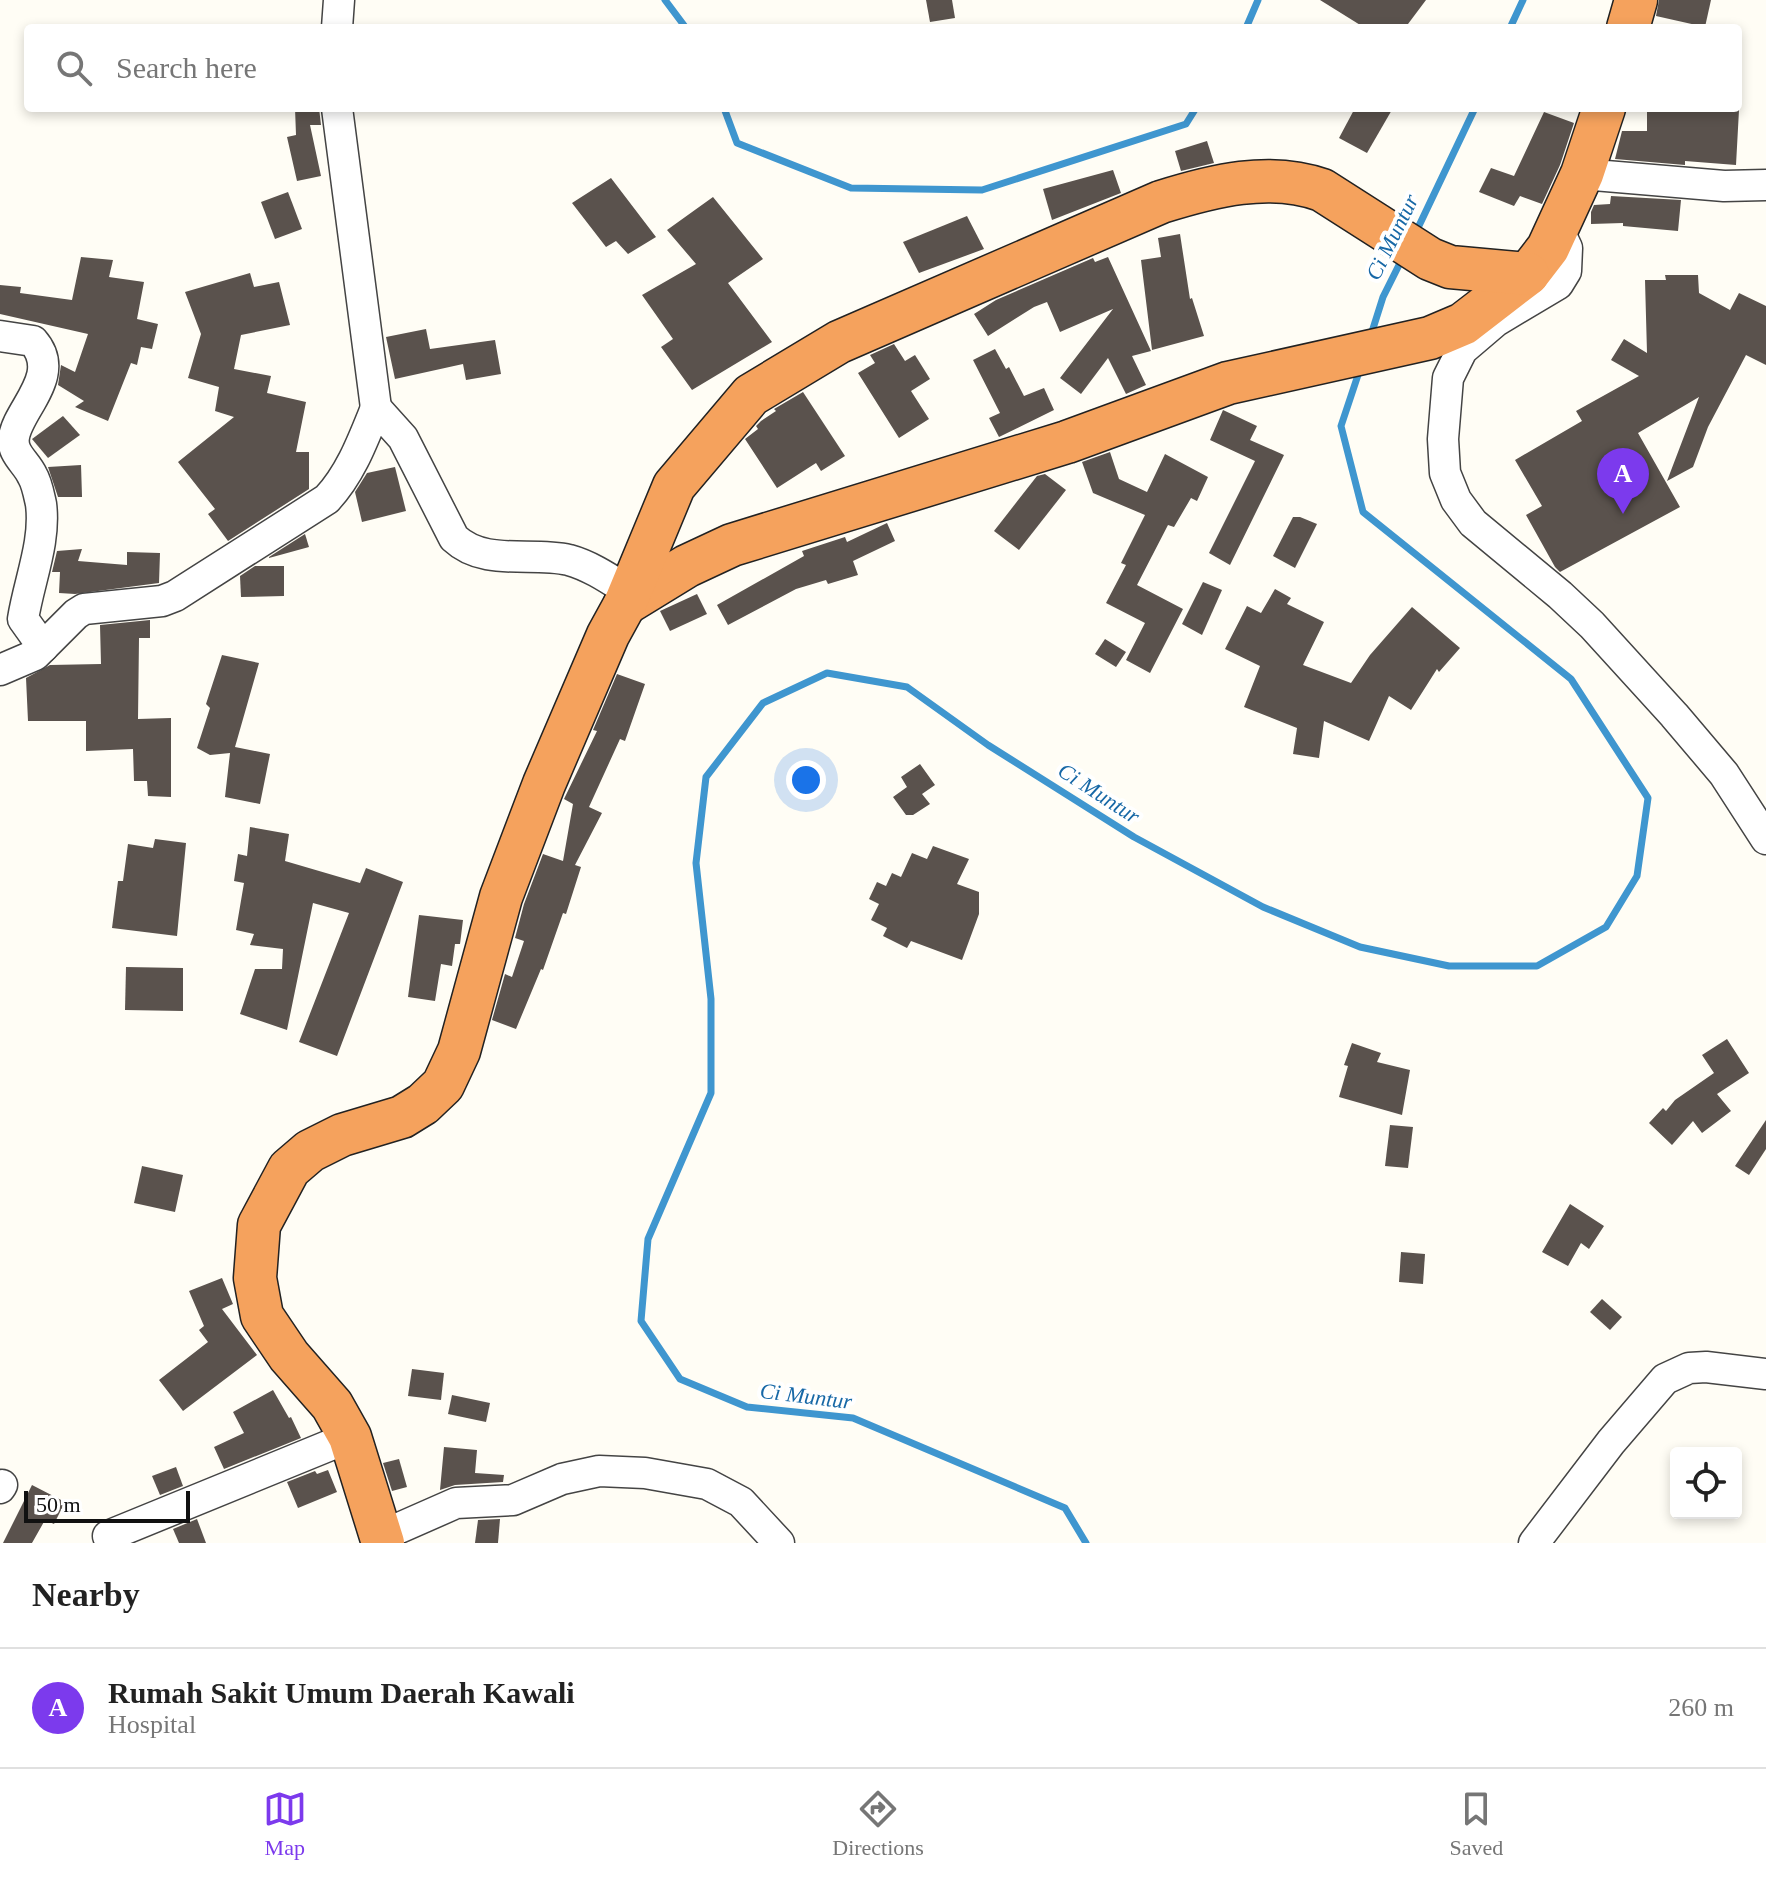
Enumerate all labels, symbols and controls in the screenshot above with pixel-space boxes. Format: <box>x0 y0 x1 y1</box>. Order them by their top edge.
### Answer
search box <box>24 24 1742 112</box>
icon: search <box>52 46 96 90</box>
text: Search here <box>116 51 257 84</box>
water label: Ci Muntur <box>1361 190 1424 284</box>
pin: A <box>1597 448 1649 514</box>
water label: Ci Muntur <box>1053 757 1145 829</box>
your location <box>786 760 826 800</box>
water label: Ci Muntur <box>759 1378 854 1414</box>
map controls <box>1670 1447 1742 1519</box>
button: locate <box>1670 1447 1742 1519</box>
scale bar <box>24 1487 190 1523</box>
text: 50 m <box>36 1492 81 1517</box>
text: Nearby <box>32 1576 140 1613</box>
text: Rumah Sakit Umum Daerah Kawali <box>108 1676 575 1709</box>
text: A <box>49 1693 67 1722</box>
text: 260 m <box>1668 1693 1734 1722</box>
text: Hospital <box>108 1710 196 1739</box>
tab: Map <box>263 1787 307 1861</box>
tab: Directions <box>832 1787 924 1861</box>
tab: Saved <box>1449 1787 1503 1861</box>

